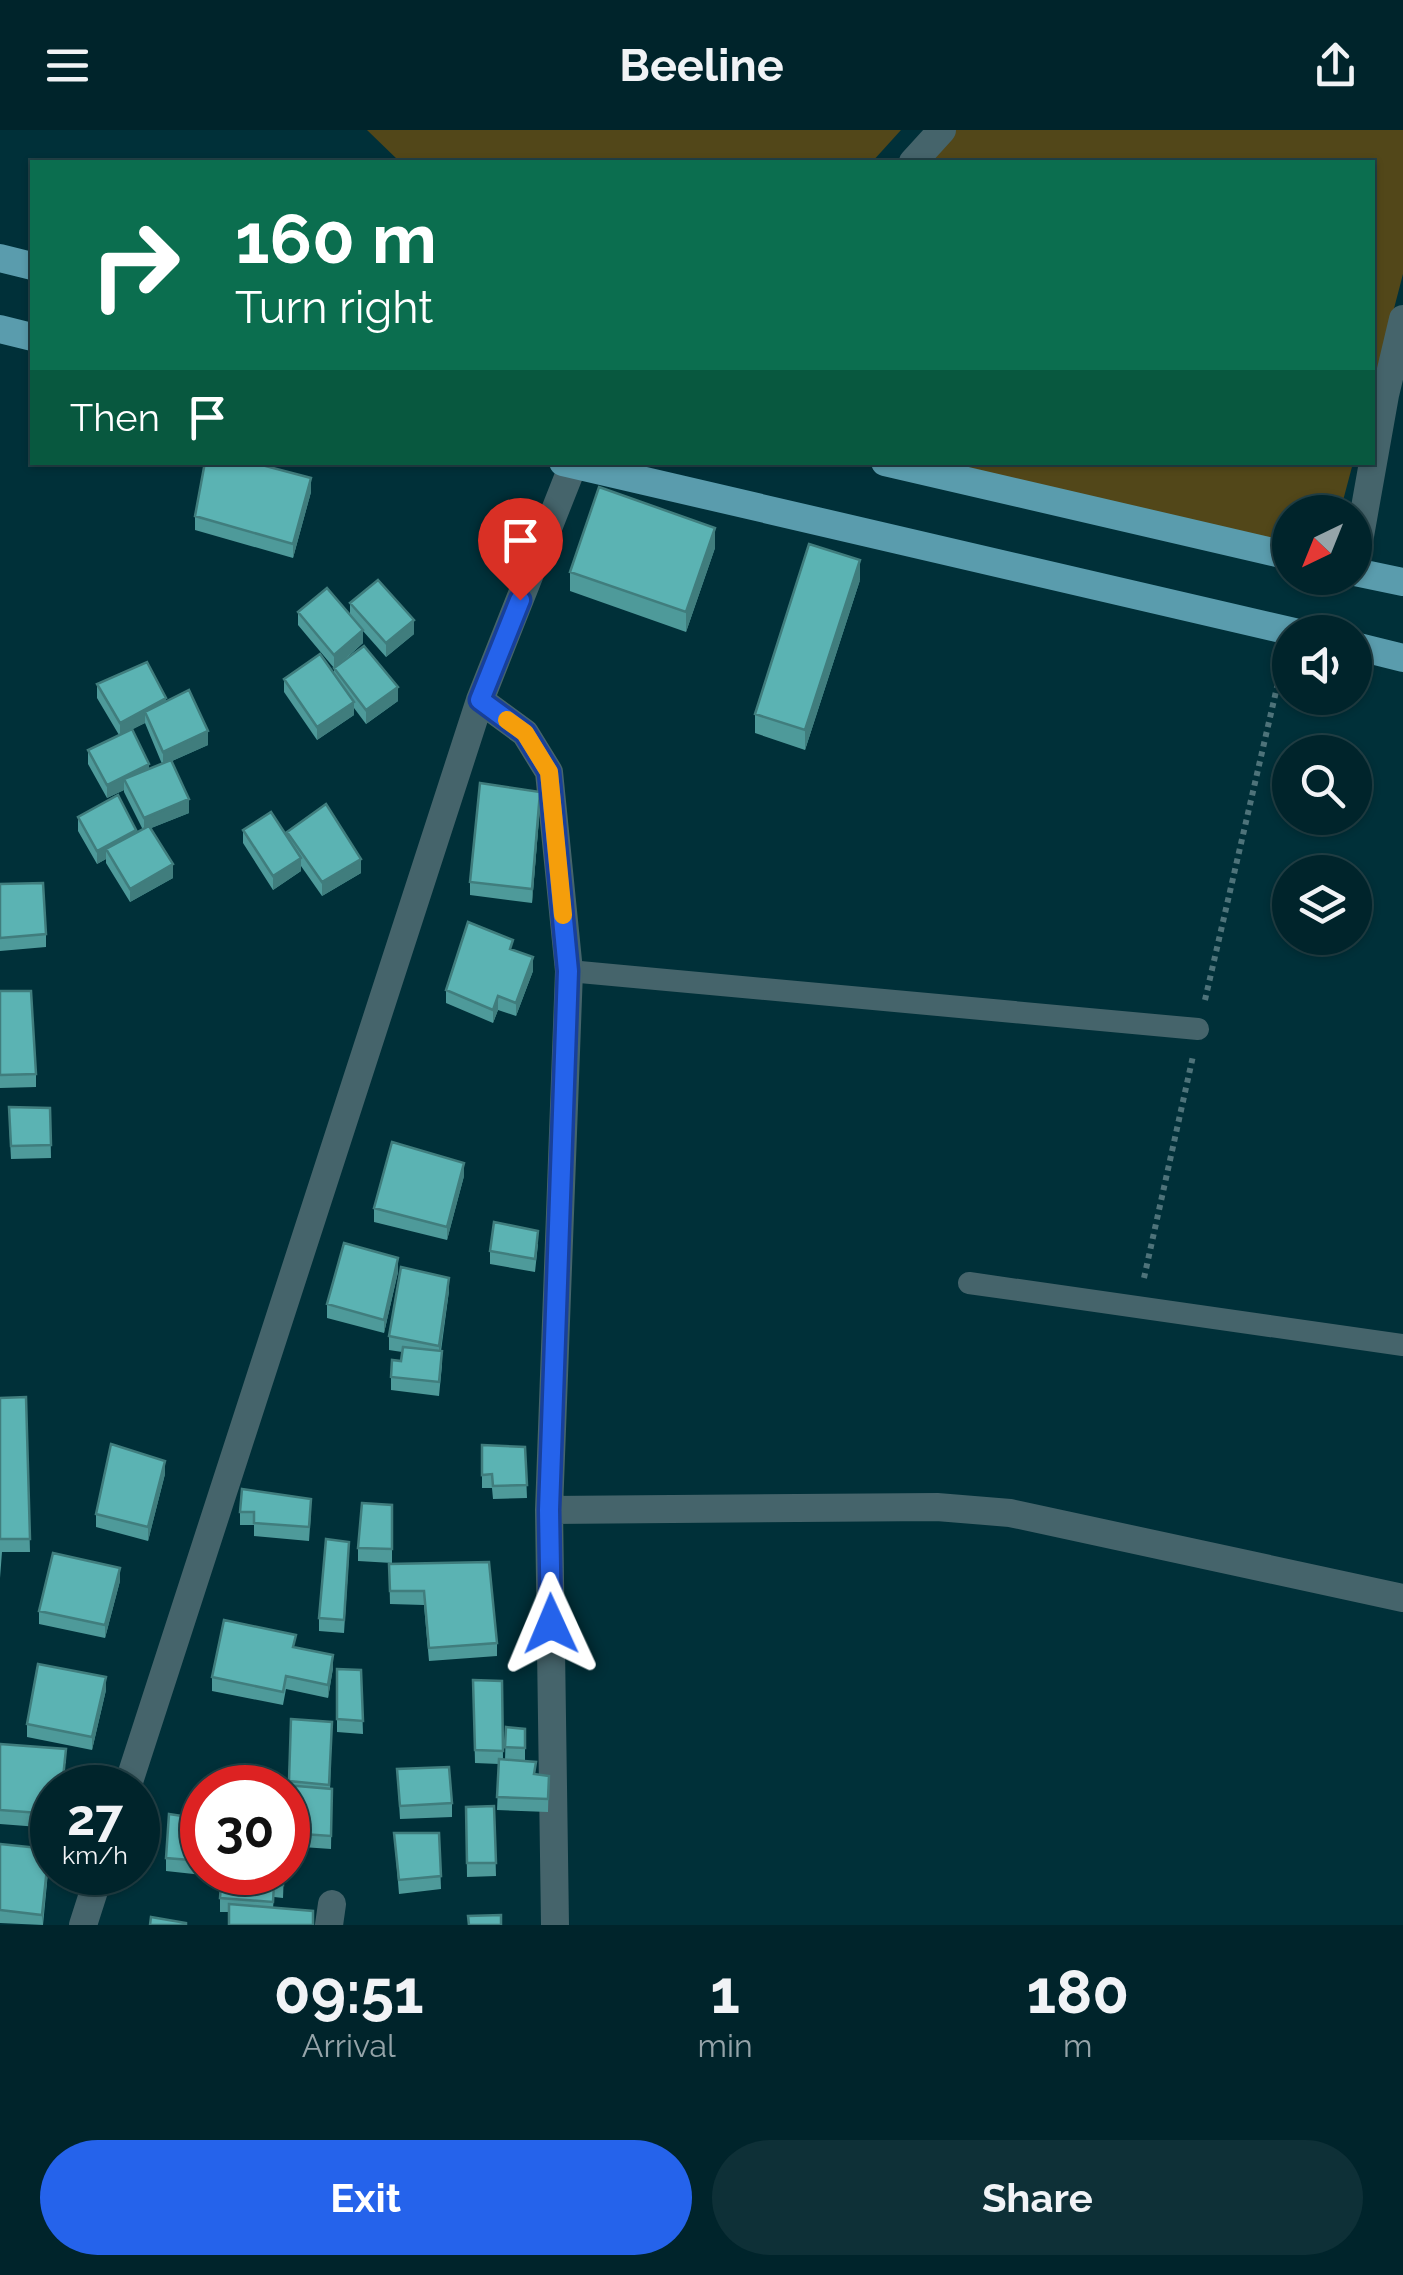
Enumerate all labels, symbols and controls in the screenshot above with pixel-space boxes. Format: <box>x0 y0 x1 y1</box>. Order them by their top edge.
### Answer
icon: menu <box>40 38 95 93</box>
icon: share <box>1308 38 1363 93</box>
text: Beeline <box>619 39 784 92</box>
text: 160 m <box>235 197 437 279</box>
icon: right <box>70 200 200 330</box>
text: Turn right <box>235 281 433 334</box>
icon: arrive <box>180 390 235 445</box>
text: Then <box>70 395 160 440</box>
north arrow <box>1272 495 1372 595</box>
map controls <box>1272 495 1372 955</box>
pin <box>478 498 563 601</box>
icon: arrive <box>493 513 548 568</box>
button: sound <box>1272 615 1372 715</box>
button: search <box>1272 735 1372 835</box>
button: layers <box>1272 855 1372 955</box>
position arrow <box>499 1572 603 1676</box>
speed limit sign: 30 <box>180 1765 310 1895</box>
text: 27 <box>67 1788 123 1847</box>
text: km/h <box>62 1840 128 1870</box>
text: 09:51 <box>274 1957 424 2027</box>
text: 1 <box>710 1957 740 2027</box>
text: 180 <box>1026 1957 1129 2027</box>
text: Arrival <box>302 2027 396 2064</box>
text: min <box>698 2027 753 2064</box>
text: m <box>1063 2027 1093 2064</box>
button: Exit <box>40 2140 692 2255</box>
button: Share <box>712 2140 1363 2255</box>

